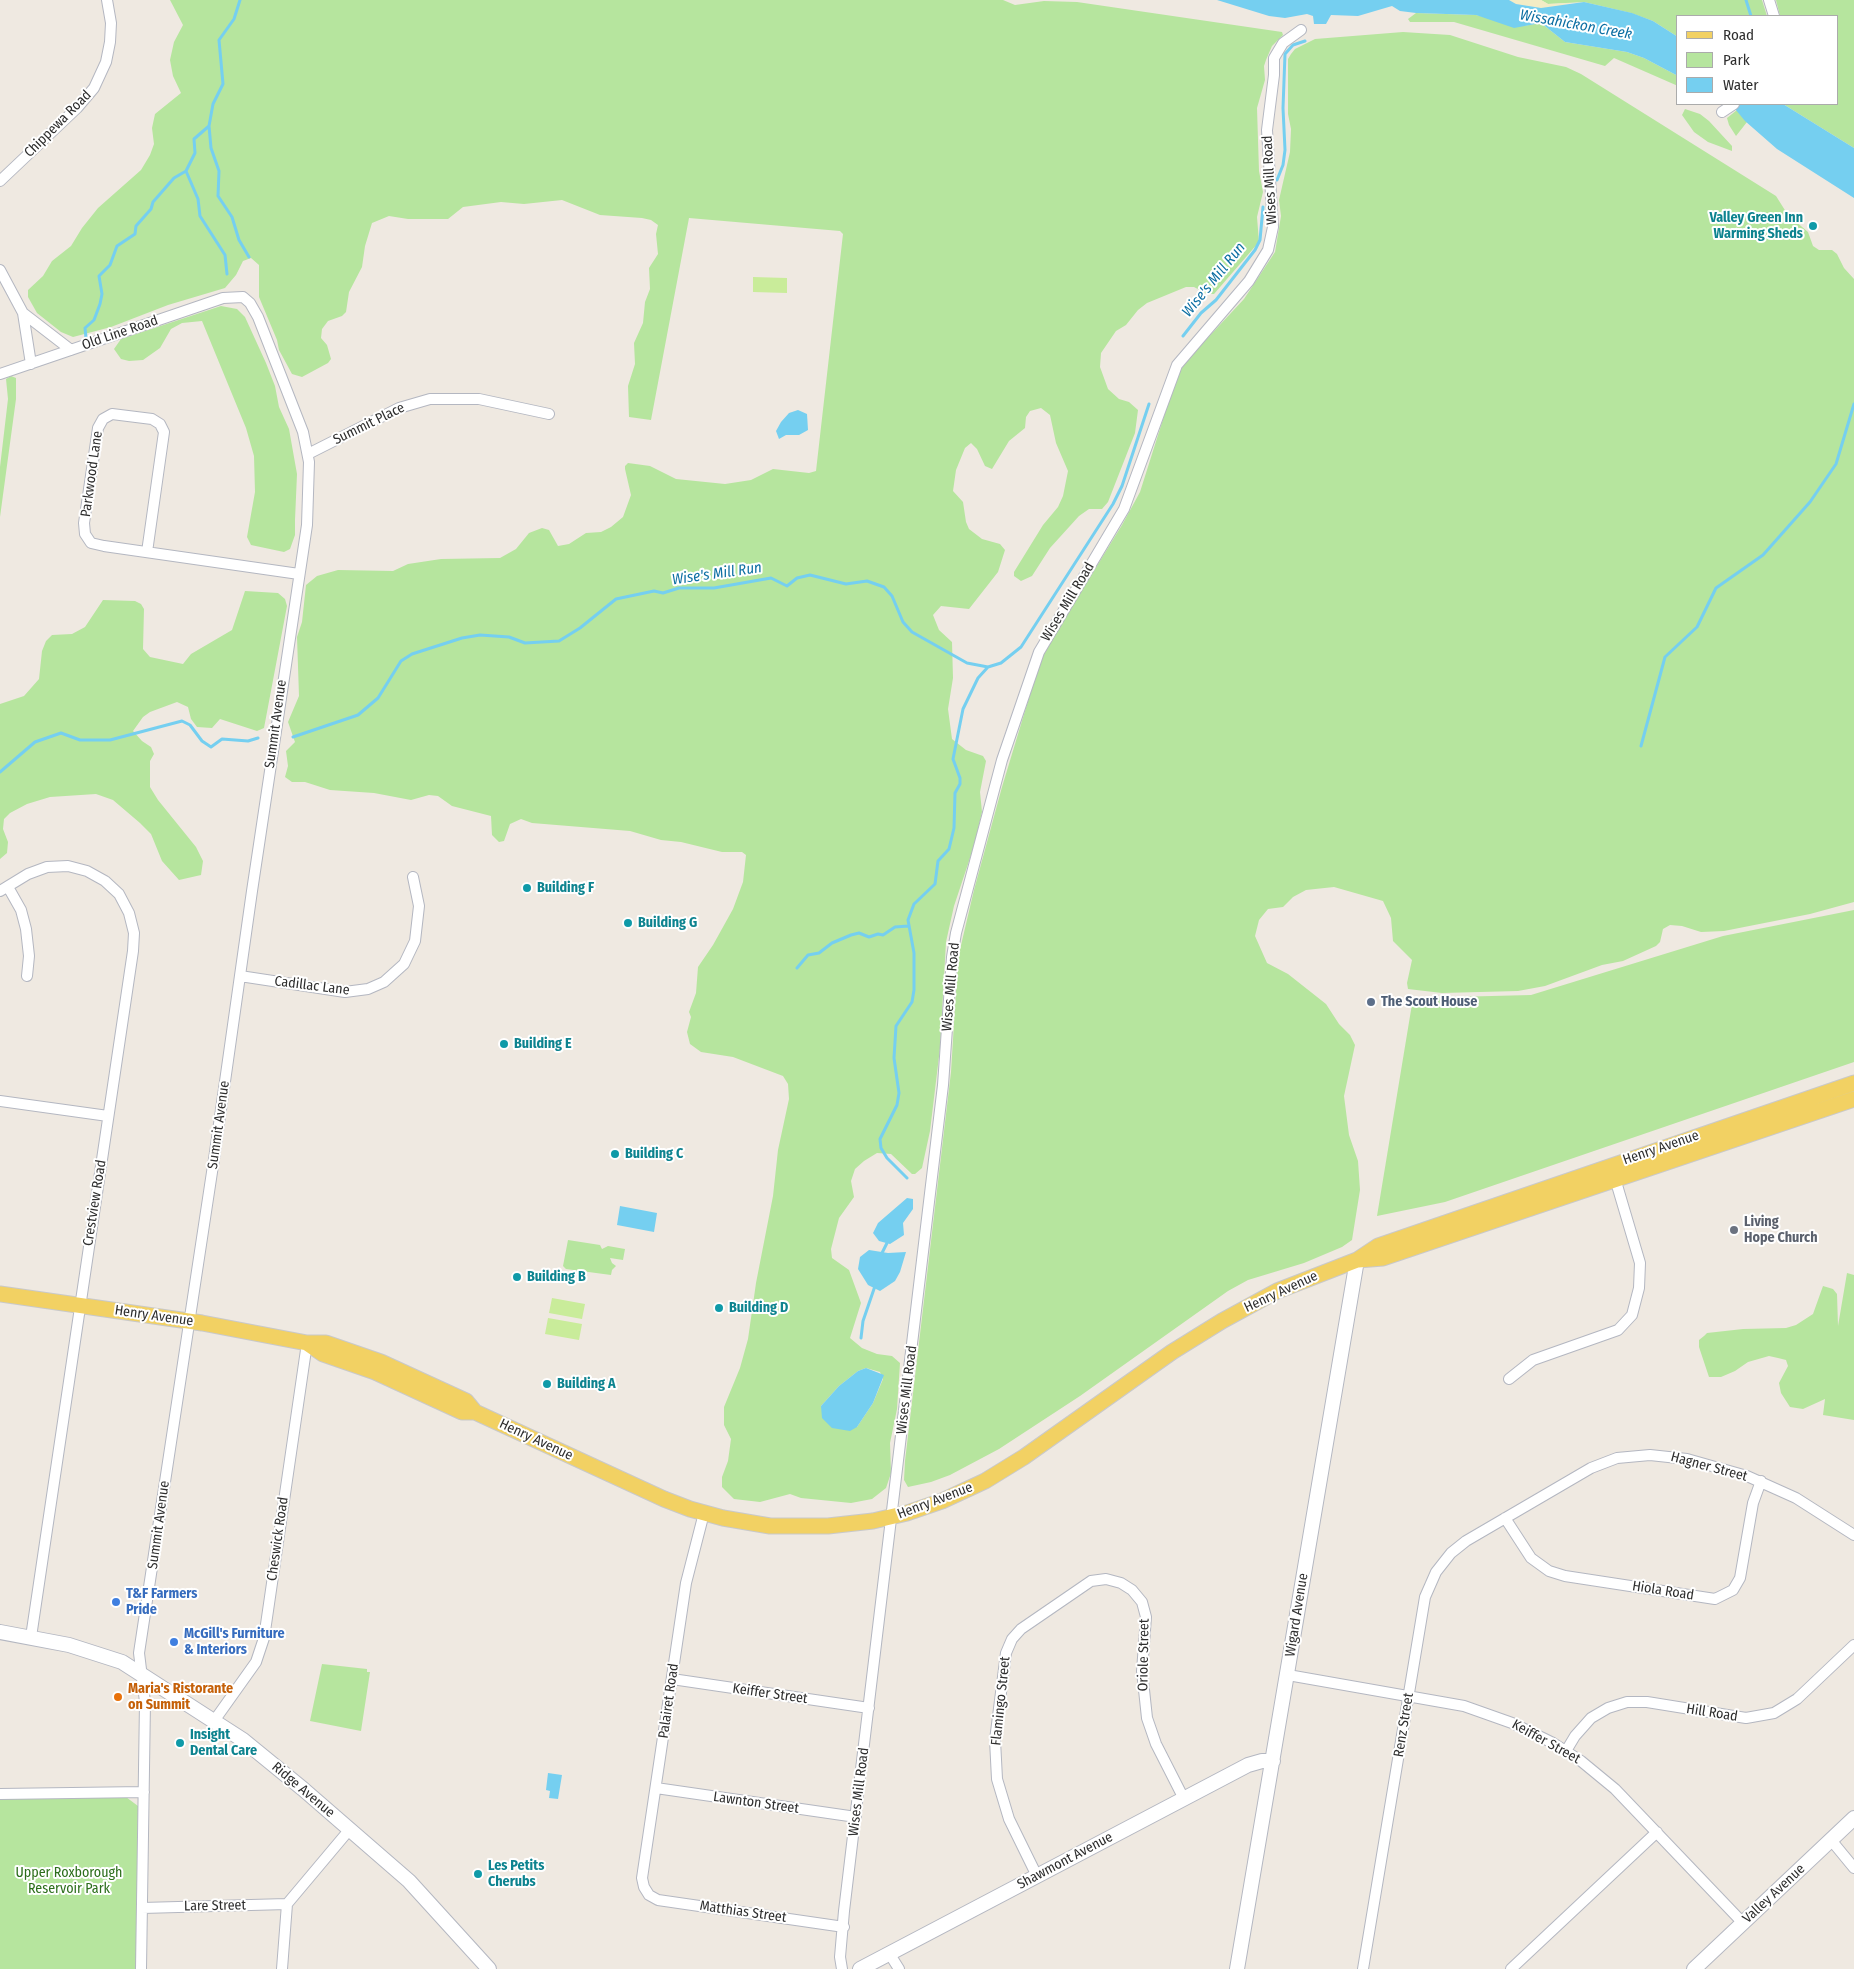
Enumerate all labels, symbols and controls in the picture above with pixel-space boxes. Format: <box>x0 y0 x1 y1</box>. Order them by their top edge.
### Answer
water label: Wissahickon Creek <box>1519 6 1633 44</box>
legend <box>1676 15 1839 105</box>
text: Road <box>1723 26 1754 44</box>
text: Park <box>1723 51 1750 69</box>
text: Water <box>1723 76 1758 94</box>
street label: Chippewa Road <box>21 87 95 161</box>
street label: Wises Mill Road <box>1259 135 1281 225</box>
place label: Valley Green Inn Warming Sheds <box>1709 210 1803 242</box>
marker: Valley Green Inn Warming Sheds <box>1807 220 1819 232</box>
water label: Wise's Mill Run <box>1179 239 1249 321</box>
street label: Old Line Road <box>80 312 160 354</box>
street label: Summit Place <box>330 399 408 449</box>
street label: Parkwood Lane <box>78 430 106 518</box>
water label: Wise's Mill Run <box>671 559 763 589</box>
street label: Wises Mill Road <box>1038 559 1098 645</box>
street label: Summit Avenue <box>261 679 291 769</box>
place label: Building F <box>537 880 594 896</box>
marker: Building F <box>521 882 533 894</box>
place label: Building G <box>638 915 697 931</box>
marker: Building G <box>622 917 634 929</box>
street label: Wises Mill Road <box>939 942 963 1032</box>
street label: Cadillac Lane <box>273 973 351 999</box>
place label: The Scout House <box>1381 994 1477 1010</box>
marker: The Scout House <box>1365 996 1377 1008</box>
place label: Building E <box>514 1036 572 1052</box>
marker: Building E <box>498 1038 510 1050</box>
street label: Summit Avenue <box>204 1080 234 1170</box>
street label: Henry Avenue <box>1621 1127 1701 1169</box>
place label: Building C <box>625 1146 683 1162</box>
marker: Building C <box>609 1148 621 1160</box>
street label: Crestview Road <box>80 1159 110 1247</box>
place label: Living Hope Church <box>1744 1214 1817 1246</box>
marker: Living Hope Church <box>1728 1224 1740 1236</box>
street label: Henry Avenue <box>1242 1268 1320 1316</box>
place label: Building B <box>527 1269 586 1285</box>
marker: Building B <box>511 1271 523 1283</box>
place label: Building D <box>729 1300 788 1316</box>
street label: Henry Avenue <box>114 1302 194 1330</box>
marker: Building D <box>713 1302 725 1314</box>
street label: Wises Mill Road <box>893 1345 921 1435</box>
place label: Building A <box>557 1376 616 1392</box>
marker: Building A <box>541 1378 553 1390</box>
street label: Henry Avenue <box>497 1416 575 1464</box>
street label: Hagner Street <box>1669 1449 1749 1485</box>
street label: Henry Avenue <box>895 1479 975 1523</box>
street label: Summit Avenue <box>144 1480 174 1570</box>
street label: Cheswick Road <box>264 1496 292 1582</box>
street label: Wigard Avenue <box>1282 1572 1312 1658</box>
street label: Hiola Road <box>1631 1578 1695 1604</box>
place label: T&F Farmers Pride <box>126 1586 197 1618</box>
marker: T&F Farmers Pride <box>110 1596 122 1608</box>
street label: Oriole Street <box>1135 1618 1153 1692</box>
place label: McGill's Furniture & Interiors <box>184 1626 285 1658</box>
marker: McGill's Furniture & Interiors <box>168 1636 180 1648</box>
street label: Flamingo Street <box>988 1656 1014 1746</box>
street label: Palairet Road <box>655 1662 683 1740</box>
street label: Keiffer Street <box>731 1680 809 1708</box>
place label: Maria's Ristorante on Summit <box>128 1681 233 1714</box>
marker: Maria's Ristorante on Summit <box>112 1691 124 1703</box>
street label: Renz Street <box>1391 1692 1417 1758</box>
street label: Hill Road <box>1685 1701 1739 1725</box>
street label: Keiffer Street <box>1509 1716 1583 1768</box>
place label: Insight Dental Care <box>190 1727 257 1760</box>
marker: Insight Dental Care <box>174 1737 186 1749</box>
street label: Wises Mill Road <box>845 1747 873 1837</box>
street label: Ridge Avenue <box>268 1759 338 1821</box>
street label: Lawnton Street <box>712 1789 800 1817</box>
street label: Shawmont Avenue <box>1014 1829 1116 1893</box>
place label: Les Petits Cherubs <box>488 1858 544 1890</box>
street label: Valley Avenue <box>1739 1861 1809 1927</box>
park label: Upper Roxborough Reservoir Park <box>16 1865 122 1898</box>
marker: Les Petits Cherubs <box>472 1868 484 1880</box>
street label: Lare Street <box>184 1897 246 1915</box>
street label: Matthias Street <box>699 1898 787 1926</box>

